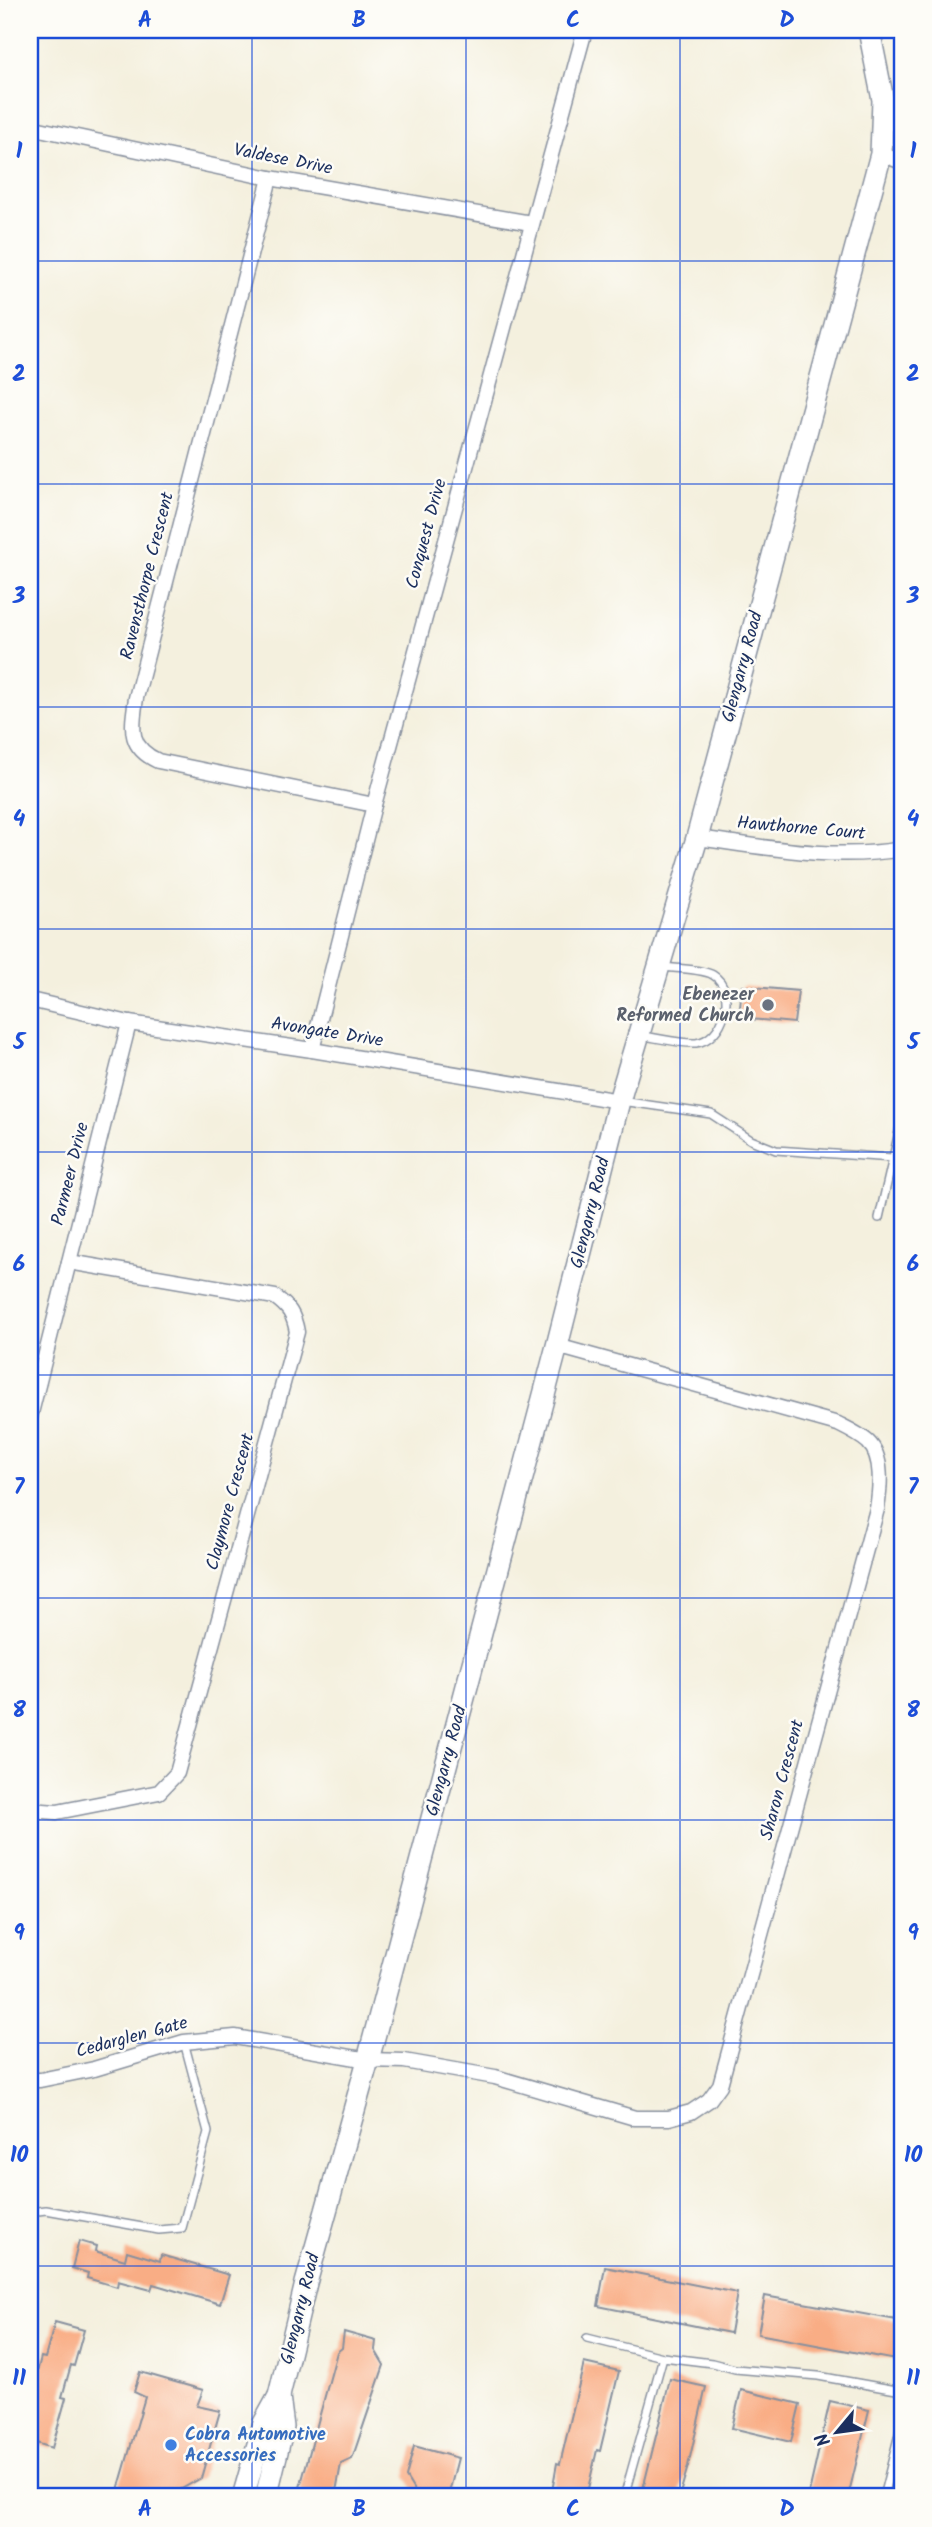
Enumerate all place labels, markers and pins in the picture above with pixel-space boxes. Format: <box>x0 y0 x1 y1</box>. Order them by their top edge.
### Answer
place label: Ebenezer Reformed Church <box>616 981 755 1031</box>
marker: Ebenezer Reformed Church <box>760 997 776 1013</box>
place label: Cobra Automotive Accessories <box>185 2421 326 2471</box>
marker: Cobra Automotive Accessories <box>163 2437 179 2453</box>

